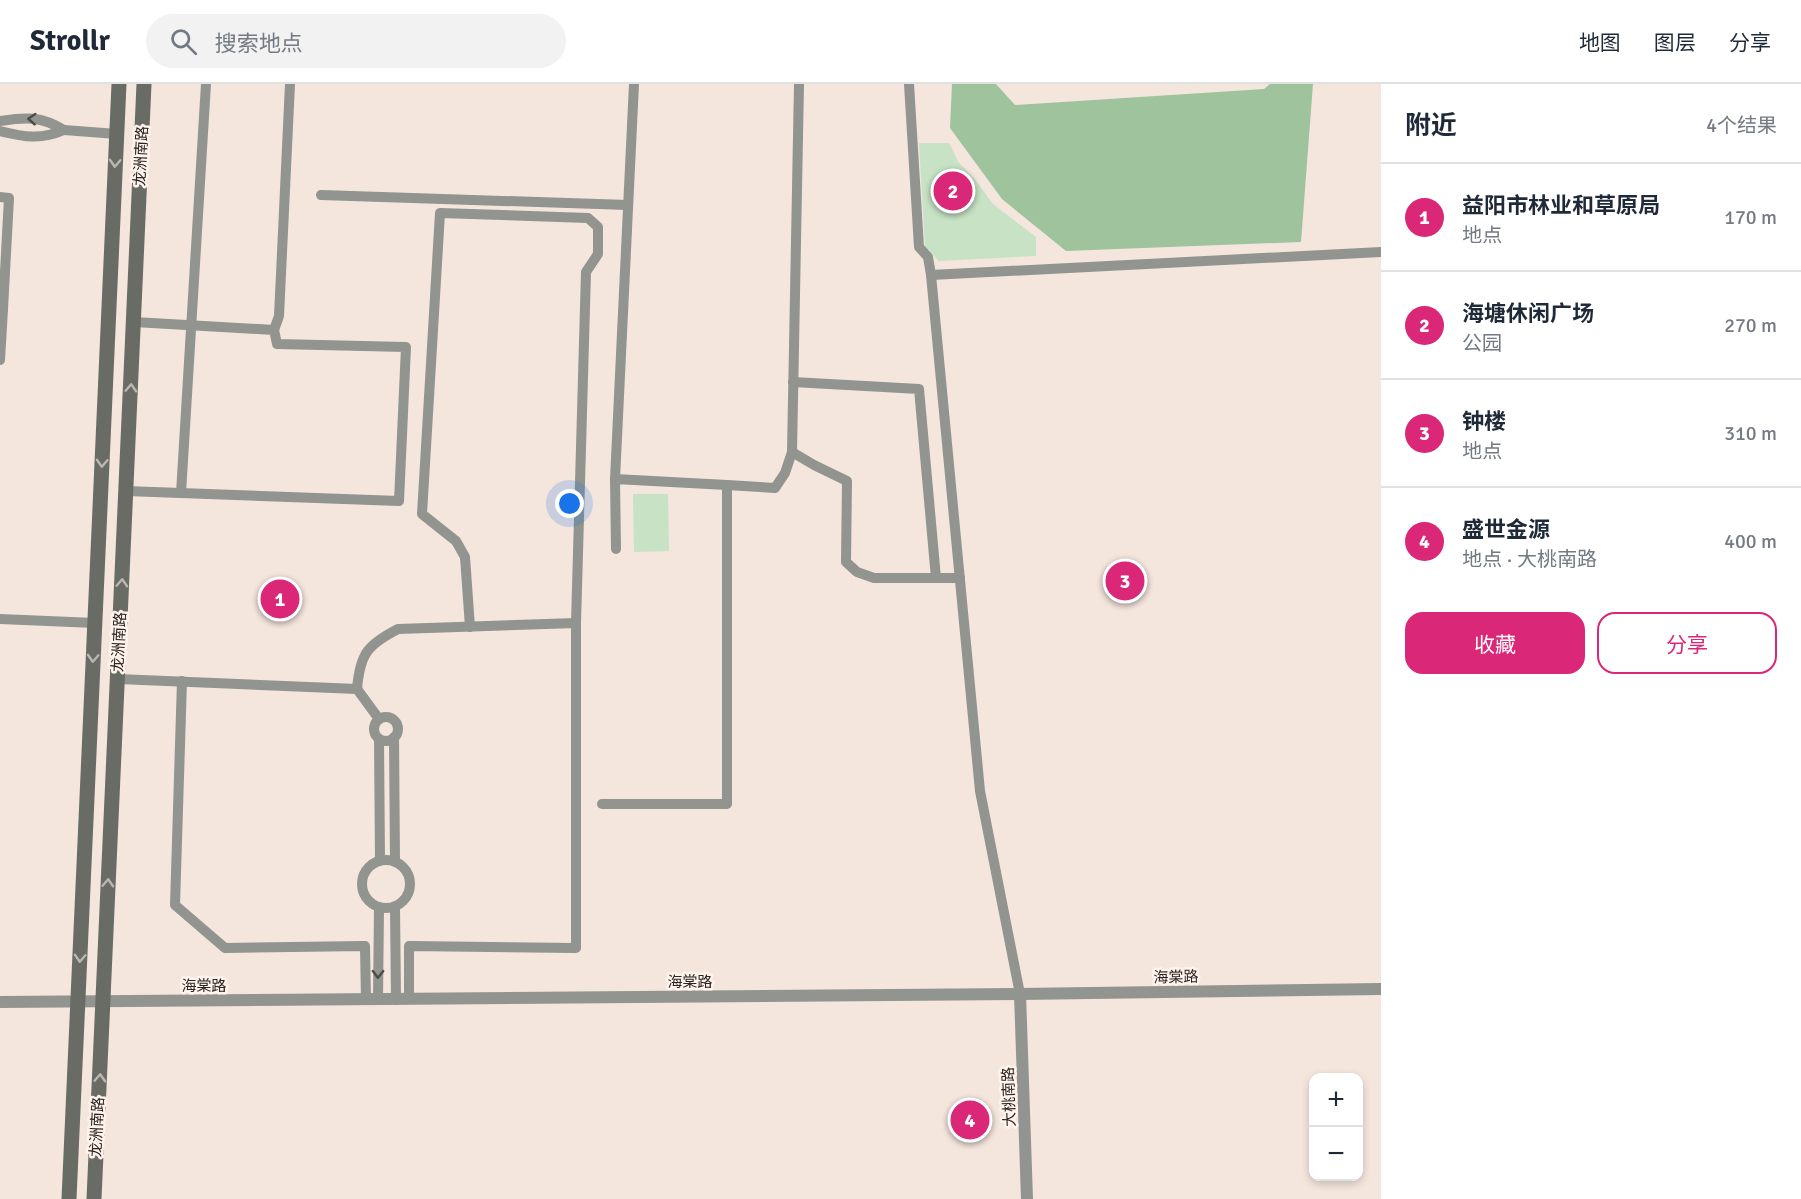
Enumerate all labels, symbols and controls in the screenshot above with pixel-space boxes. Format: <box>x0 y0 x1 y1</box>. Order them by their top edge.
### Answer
search box <box>146 14 566 68</box>
text: Strollr <box>30 24 110 58</box>
icon: search <box>167 25 200 58</box>
text: 搜索地点 <box>215 30 303 57</box>
text: 地图 <box>1579 30 1621 56</box>
text: 图层 <box>1654 30 1696 56</box>
text: 分享 <box>1729 30 1771 56</box>
text: 附近 <box>1405 110 1457 142</box>
one-way arrow <box>28 113 37 126</box>
text: 4个结果 <box>1706 113 1777 138</box>
street label: 龙洲南路 <box>130 126 152 186</box>
one-way arrow <box>109 159 122 168</box>
pin: 2 <box>934 168 972 214</box>
text: 益阳市林业和草原局 <box>1462 192 1660 219</box>
text: 1 <box>1419 205 1430 230</box>
text: 170 m <box>1724 205 1777 230</box>
text: 地点 <box>1462 223 1502 248</box>
text: 海塘休闲广场 <box>1462 300 1594 327</box>
text: 2 <box>1419 313 1430 338</box>
text: 270 m <box>1724 313 1777 338</box>
text: 公园 <box>1462 331 1502 356</box>
one-way arrow <box>124 384 137 393</box>
text: 钟楼 <box>1462 408 1506 435</box>
text: 3 <box>1419 421 1430 446</box>
text: 310 m <box>1724 421 1777 446</box>
text: 地点 <box>1462 439 1502 464</box>
one-way arrow <box>95 459 108 468</box>
your location <box>555 489 584 518</box>
text: 盛世金源 <box>1462 516 1550 543</box>
text: 4 <box>1419 529 1430 554</box>
text: 400 m <box>1724 529 1777 554</box>
text: 地点 · 大桃南路 <box>1462 547 1597 572</box>
pin: 3 <box>1106 558 1144 604</box>
pin: 1 <box>260 576 300 622</box>
one-way arrow <box>115 579 128 588</box>
street label: 龙洲南路 <box>108 612 130 672</box>
button: 收藏 <box>1405 612 1585 674</box>
button: 分享 <box>1597 612 1777 674</box>
one-way arrow <box>87 653 100 662</box>
one-way arrow <box>102 878 115 887</box>
one-way arrow <box>73 953 86 962</box>
street label: 海棠路 <box>1153 968 1199 986</box>
one-way arrow <box>372 970 384 979</box>
street label: 海棠路 <box>667 973 713 991</box>
street label: 海棠路 <box>181 977 227 995</box>
street label: 大桃南路 <box>999 1067 1019 1127</box>
one-way arrow <box>93 1073 106 1082</box>
map controls <box>1309 1073 1363 1181</box>
button: + <box>1309 1073 1363 1127</box>
street label: 龙洲南路 <box>86 1097 108 1157</box>
pin: 4 <box>950 1098 990 1142</box>
button: − <box>1309 1127 1363 1181</box>

